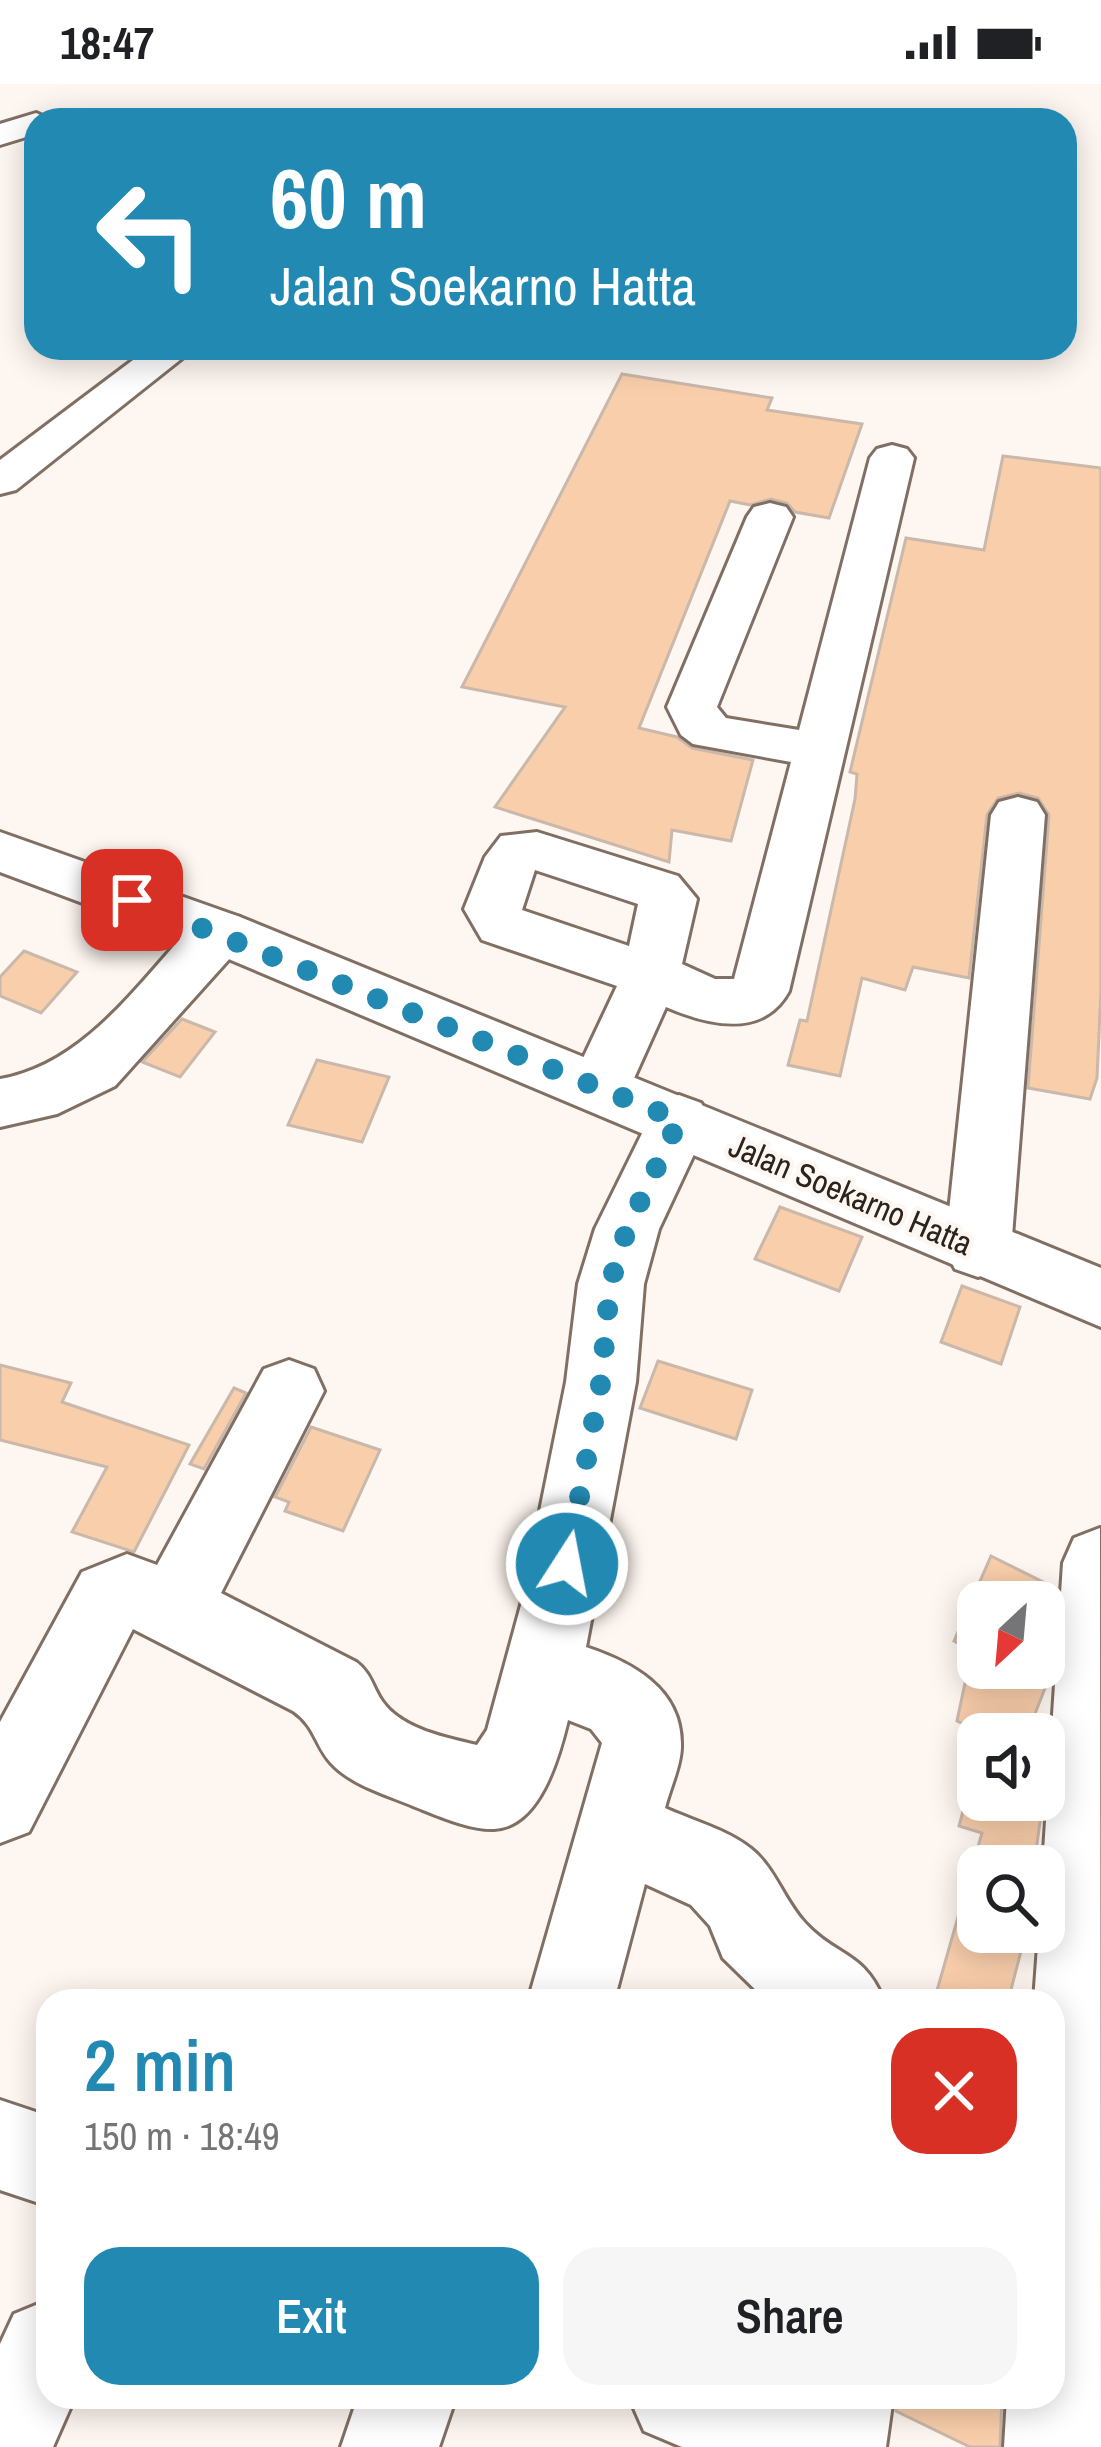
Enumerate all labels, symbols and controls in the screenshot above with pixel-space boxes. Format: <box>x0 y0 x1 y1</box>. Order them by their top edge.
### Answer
text: 18:47 <box>60 12 154 73</box>
text: 60 m <box>270 141 427 254</box>
icon: left <box>72 156 228 312</box>
text: Jalan Soekarno Hatta <box>270 249 696 322</box>
pin <box>81 849 183 951</box>
icon: arrive <box>99 867 165 933</box>
street label: Jalan Soekarno Hatta <box>723 1123 979 1265</box>
position arrow <box>504 1501 630 1627</box>
north arrow <box>957 1581 1065 1689</box>
map controls <box>957 1581 1065 1953</box>
button: sound <box>957 1713 1065 1821</box>
button: search <box>957 1845 1065 1953</box>
text: 2 min <box>84 2016 236 2113</box>
button: close <box>891 2028 1017 2154</box>
text: 150 m · 18:49 <box>84 2110 280 2162</box>
button: Exit <box>84 2247 539 2385</box>
button: Share <box>563 2247 1017 2385</box>

